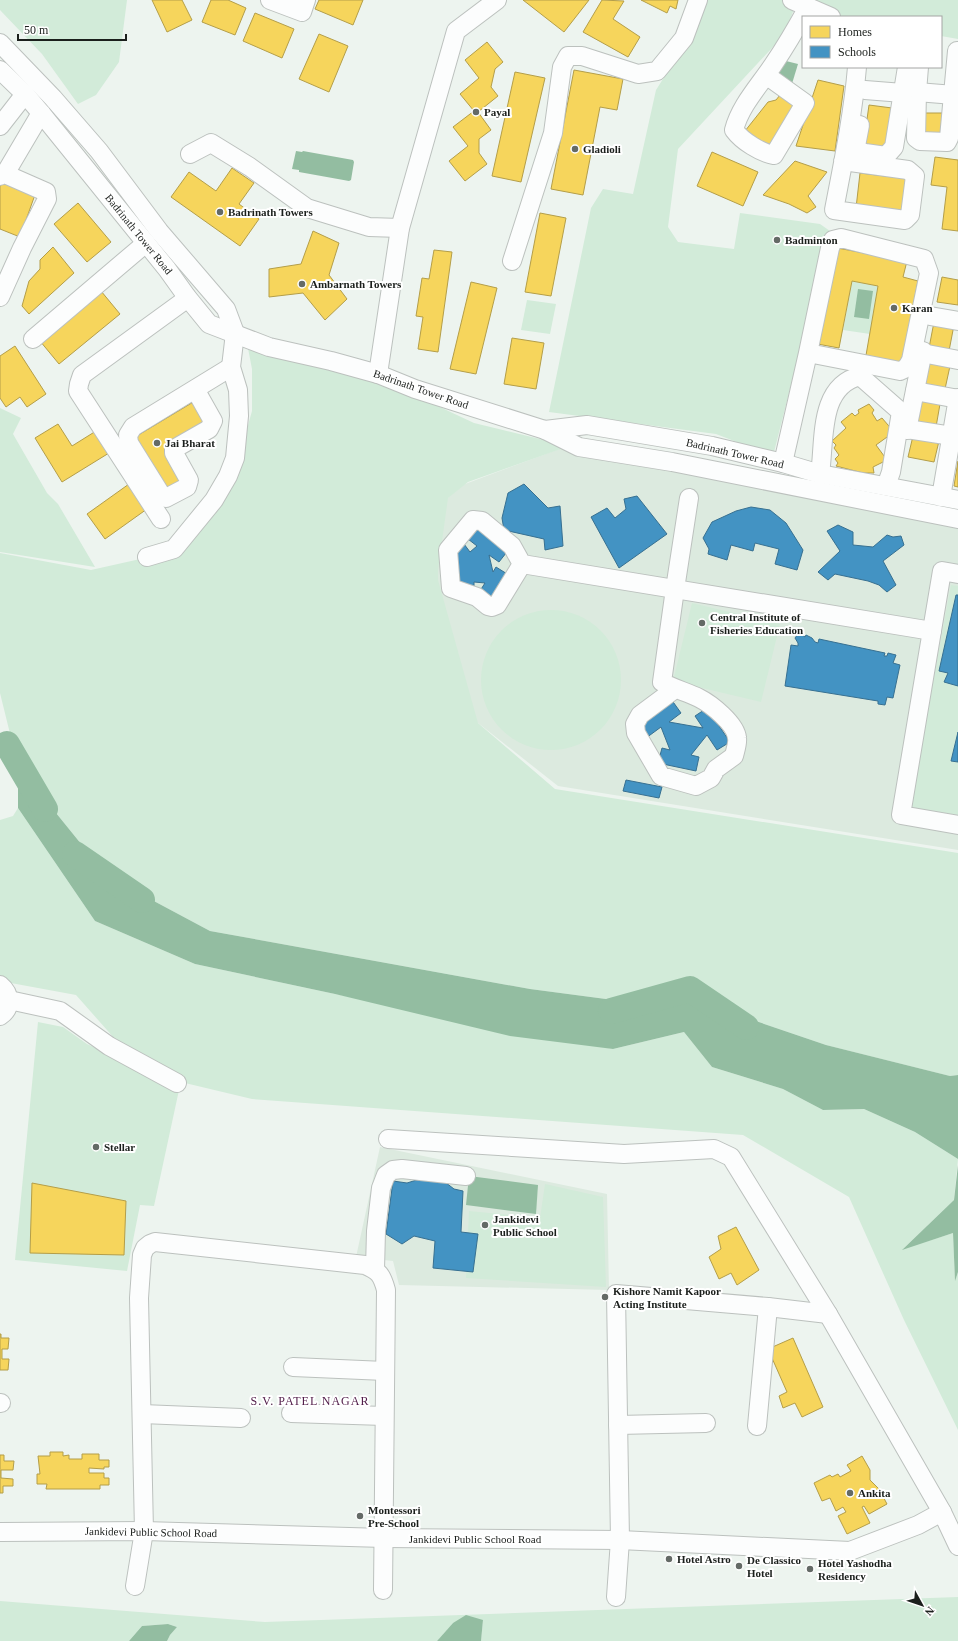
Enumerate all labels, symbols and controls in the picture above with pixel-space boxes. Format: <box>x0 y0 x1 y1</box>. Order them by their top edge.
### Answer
scale bar <box>18 16 126 42</box>
legend <box>802 16 942 68</box>
text: 50 m <box>24 23 49 37</box>
text: Homes <box>838 25 872 39</box>
text: Schools <box>838 45 876 59</box>
place label: Payal <box>484 106 510 118</box>
marker: Payal <box>471 107 481 117</box>
place label: Gladioli <box>583 143 621 155</box>
marker: Gladioli <box>570 144 580 154</box>
street label: Badrinath Tower Road <box>103 191 175 277</box>
place label: Badrinath Towers <box>228 206 313 218</box>
marker: Badrinath Towers <box>215 207 225 217</box>
place label: Badminton <box>785 234 838 246</box>
marker: Badminton <box>772 235 782 245</box>
place label: Ambarnath Towers <box>310 278 402 290</box>
marker: Ambarnath Towers <box>297 279 307 289</box>
place label: Karan <box>902 302 933 314</box>
marker: Karan <box>889 303 899 313</box>
street label: Badrinath Tower Road <box>372 367 471 411</box>
street label: Badrinath Tower Road <box>685 436 785 470</box>
place label: Jai Bharat <box>165 437 215 449</box>
marker: Jai Bharat <box>152 438 162 448</box>
place label: Central Institute of Fisheries Education <box>710 611 803 636</box>
marker: Central Institute of Fisheries Education <box>697 618 707 628</box>
place label: Stellar <box>104 1141 135 1153</box>
marker: Stellar <box>91 1142 101 1152</box>
place label: Jankidevi Public School <box>493 1213 557 1238</box>
marker: Jankidevi Public School <box>480 1220 490 1230</box>
place label: Kishore Namit Kapoor Acting Institute <box>613 1285 721 1310</box>
marker: Kishore Namit Kapoor Acting Institute <box>600 1292 610 1302</box>
district label: S.V. PATEL NAGAR <box>251 1394 369 1408</box>
place label: Ankita <box>858 1487 891 1499</box>
marker: Ankita <box>845 1488 855 1498</box>
place label: Montessori Pre-School <box>368 1504 421 1529</box>
marker: Montessori Pre-School <box>355 1511 365 1521</box>
street label: Jankidevi Public School Road <box>85 1525 218 1539</box>
street label: Jankidevi Public School Road <box>409 1533 542 1545</box>
place label: Hotel Astro <box>677 1553 731 1565</box>
marker: Hotel Astro <box>664 1554 674 1564</box>
place label: De Classico Hotel <box>747 1554 802 1579</box>
place label: Hotel Yashodha Residency <box>818 1557 892 1582</box>
marker: De Classico Hotel <box>734 1561 744 1571</box>
marker: Hotel Yashodha Residency <box>805 1564 815 1574</box>
north arrow <box>902 1585 942 1625</box>
text: N <box>922 1605 937 1618</box>

